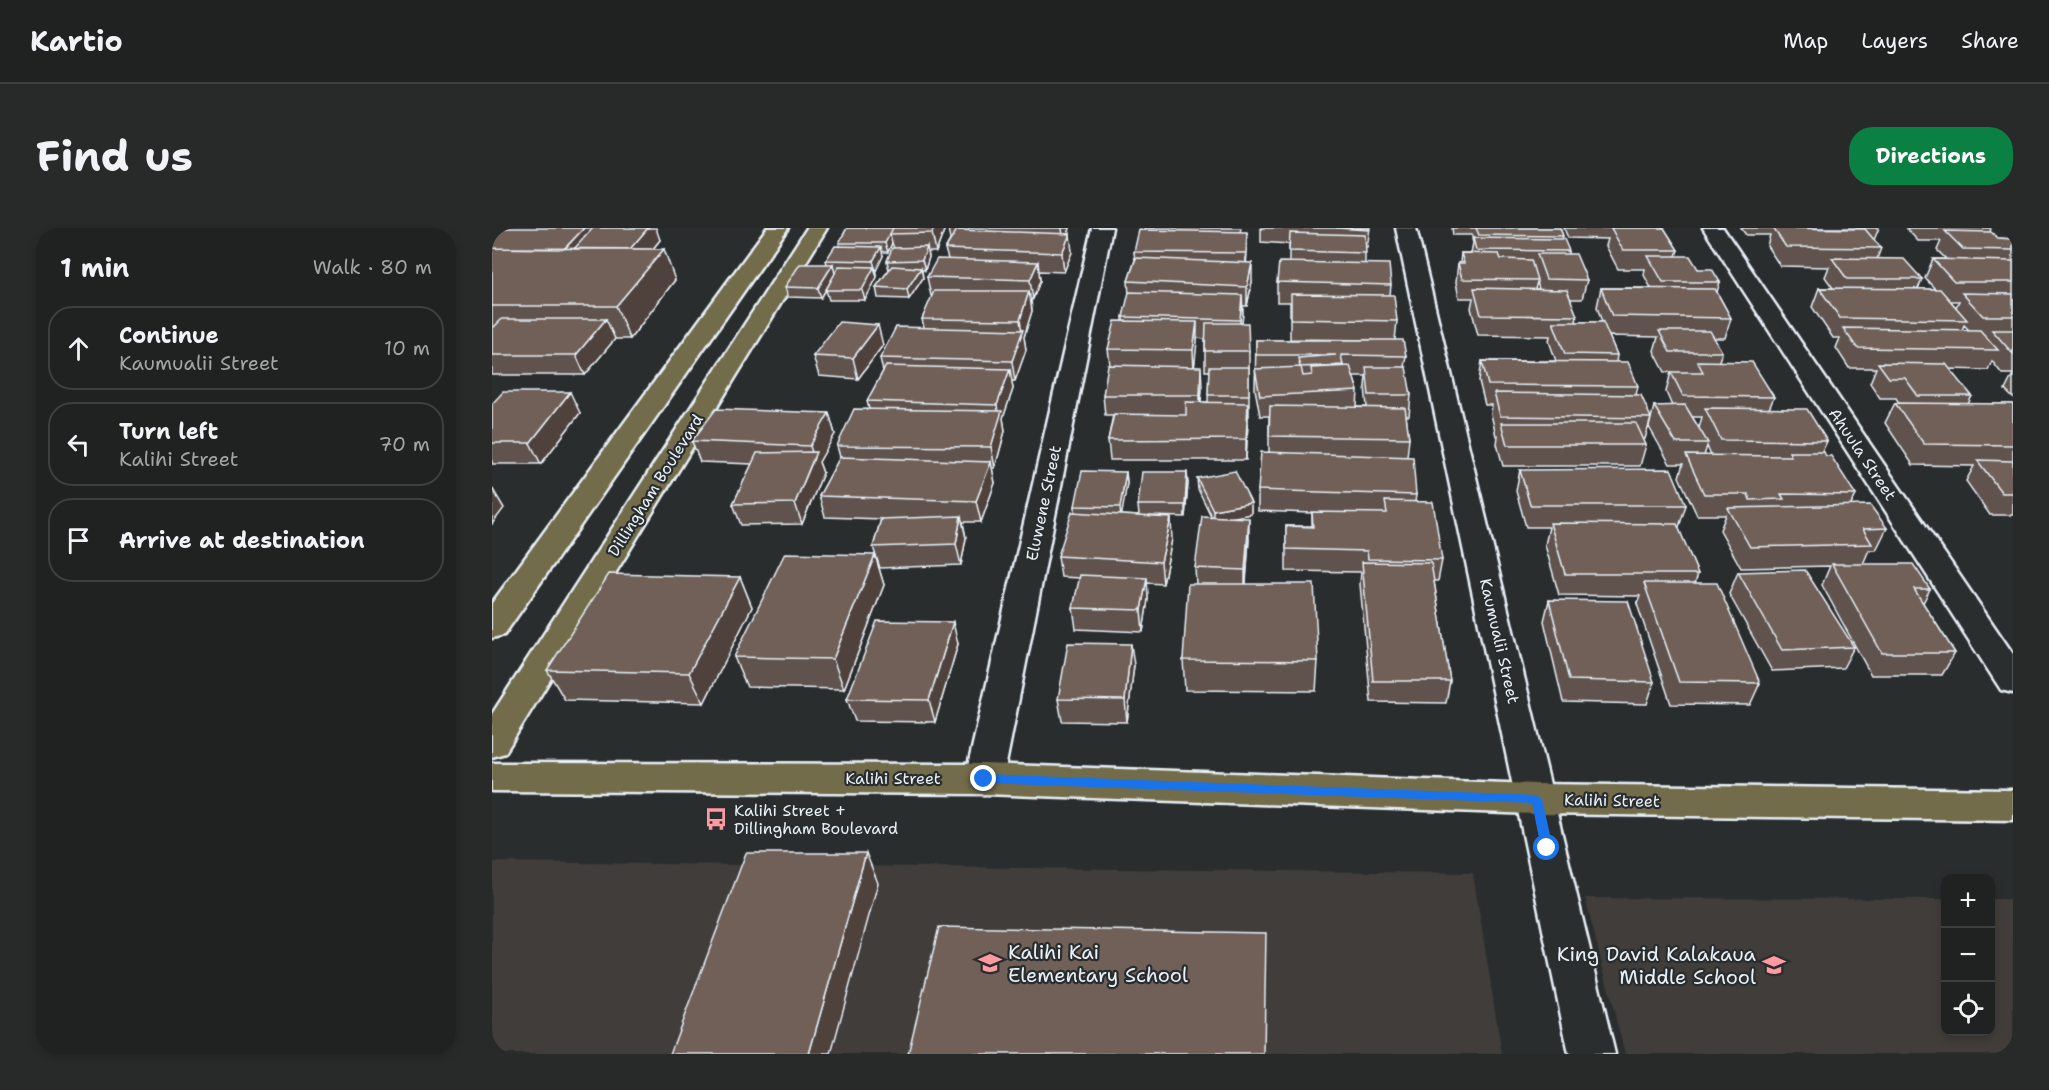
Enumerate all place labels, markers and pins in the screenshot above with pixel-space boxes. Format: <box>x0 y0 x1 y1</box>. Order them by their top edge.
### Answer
place label: Kalihi Street + Dillingham Boulevard <box>734 800 898 839</box>
bus stop icon: Kalihi Street + Dillingham Boulevard <box>703 806 729 832</box>
place label: Kalihi Kai Elementary School <box>1008 939 1188 988</box>
place label: King David Kalakaua Middle School <box>1557 941 1757 990</box>
school or university icon: Kalihi Kai Elementary School <box>977 950 1003 976</box>
school or university icon: King David Kalakaua Middle School <box>1761 952 1787 978</box>

